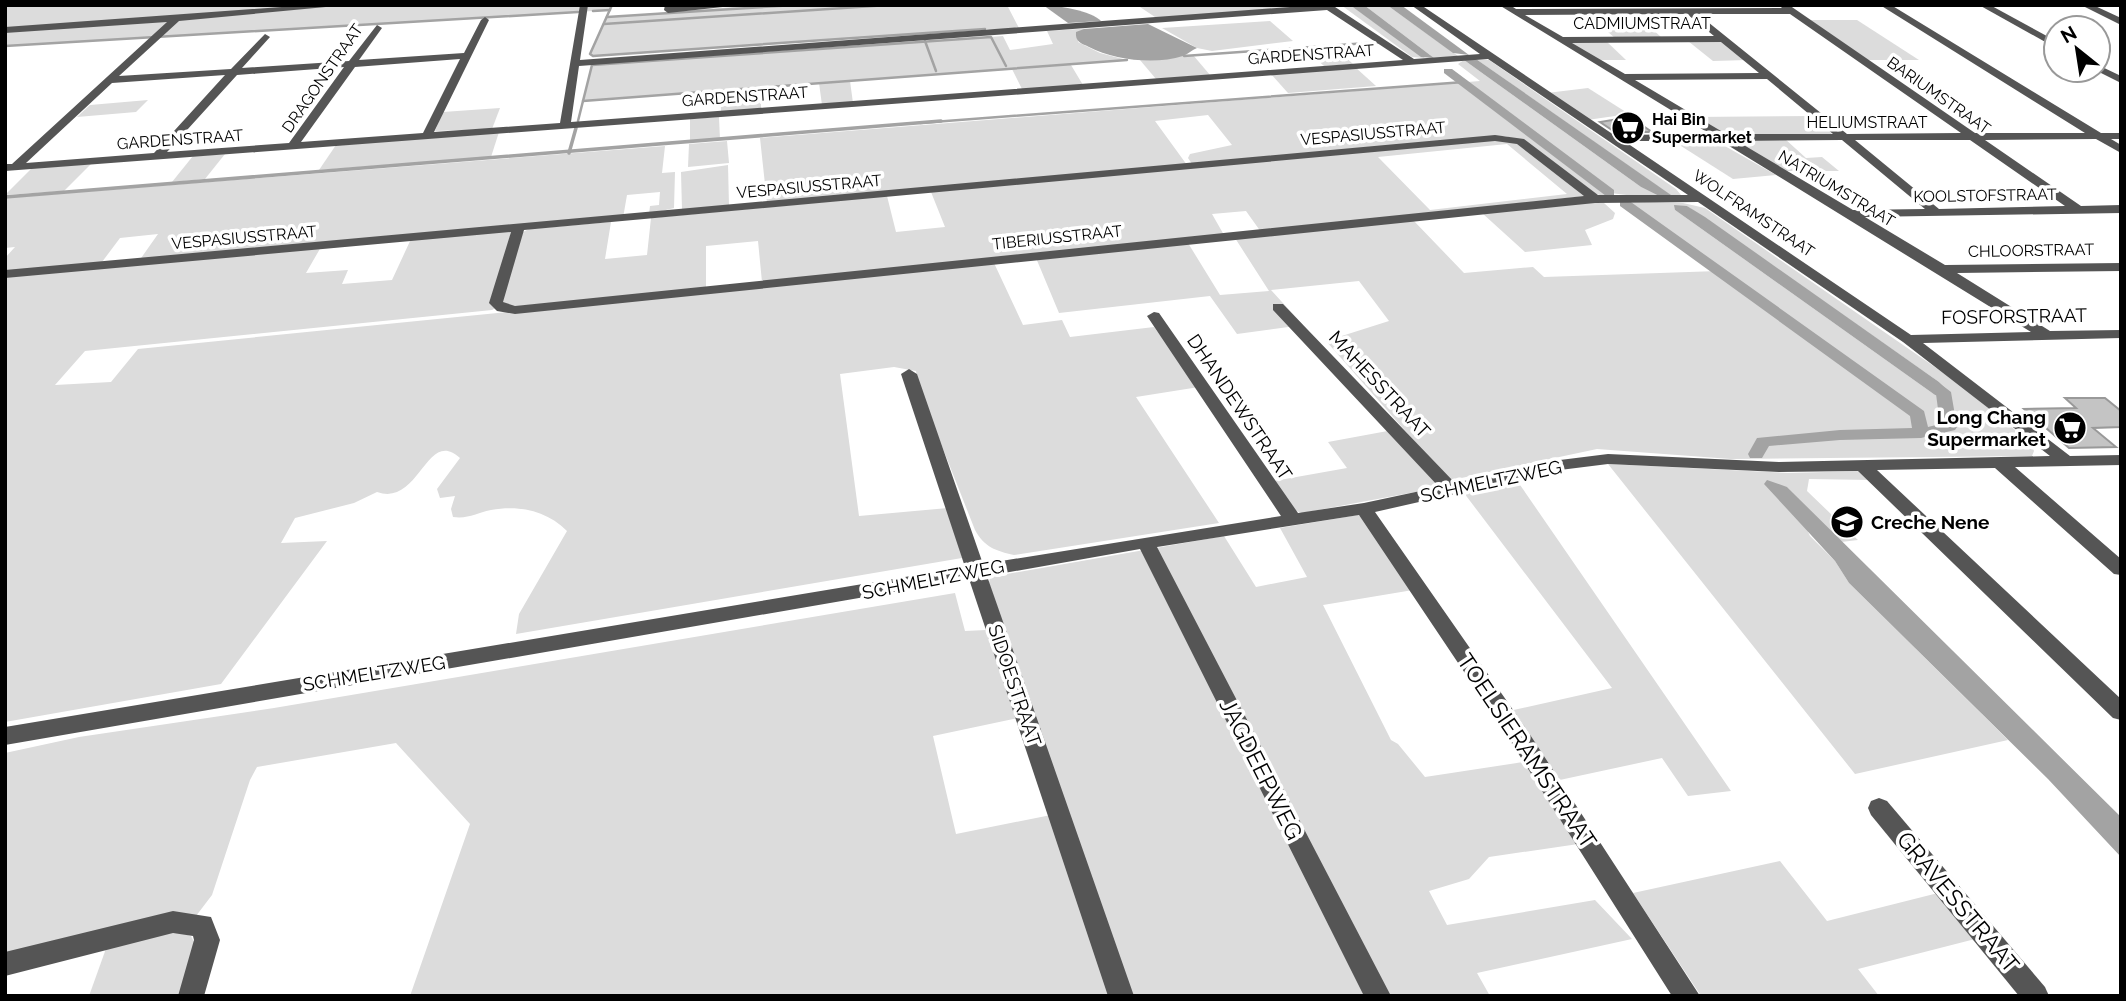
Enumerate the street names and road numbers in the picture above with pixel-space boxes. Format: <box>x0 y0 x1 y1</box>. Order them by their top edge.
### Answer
street label: CADMIUMSTRAAT <box>1573 14 1711 33</box>
street label: DRAGONSTRAAT <box>278 20 367 136</box>
street label: GARDENSTRAAT <box>1247 41 1375 68</box>
street label: BARIUMSTRAAT <box>1883 53 1994 138</box>
street label: GARDENSTRAAT <box>681 83 809 110</box>
street label: HELIUMSTRAAT <box>1806 113 1928 132</box>
street label: VESPASIUSSTRAAT <box>1300 118 1447 149</box>
street label: GARDENSTRAAT <box>116 126 244 153</box>
street label: NATRIUMSTRAAT <box>1775 146 1899 231</box>
street label: WOLFRAMSTRAAT <box>1689 166 1818 261</box>
street label: VESPASIUSSTRAAT <box>736 171 883 202</box>
street label: KOOLSTOFSTRAAT <box>1913 185 2057 206</box>
street label: TIBERIUSSTRAAT <box>991 221 1123 254</box>
street label: VESPASIUSSTRAAT <box>171 222 318 253</box>
street label: CHLOORSTRAAT <box>1968 240 2095 261</box>
street label: FOSFORSTRAAT <box>1941 304 2087 328</box>
street label: MAHESSTRAAT <box>1325 326 1435 442</box>
street label: DHANDEWSTRAAT <box>1183 330 1297 484</box>
street label: SCHMELTZWEG <box>1418 455 1564 507</box>
street label: SCHMELTZWEG <box>860 554 1006 604</box>
street label: SIDOESTRAAT <box>984 621 1046 749</box>
street label: TOELSIERAMSTRAAT <box>1452 648 1603 853</box>
street label: SCHMELTZWEG <box>301 651 447 695</box>
street label: JAGDEEPWEG <box>1214 694 1309 844</box>
street label: GRAVESSTRAAT <box>1892 826 2025 978</box>

